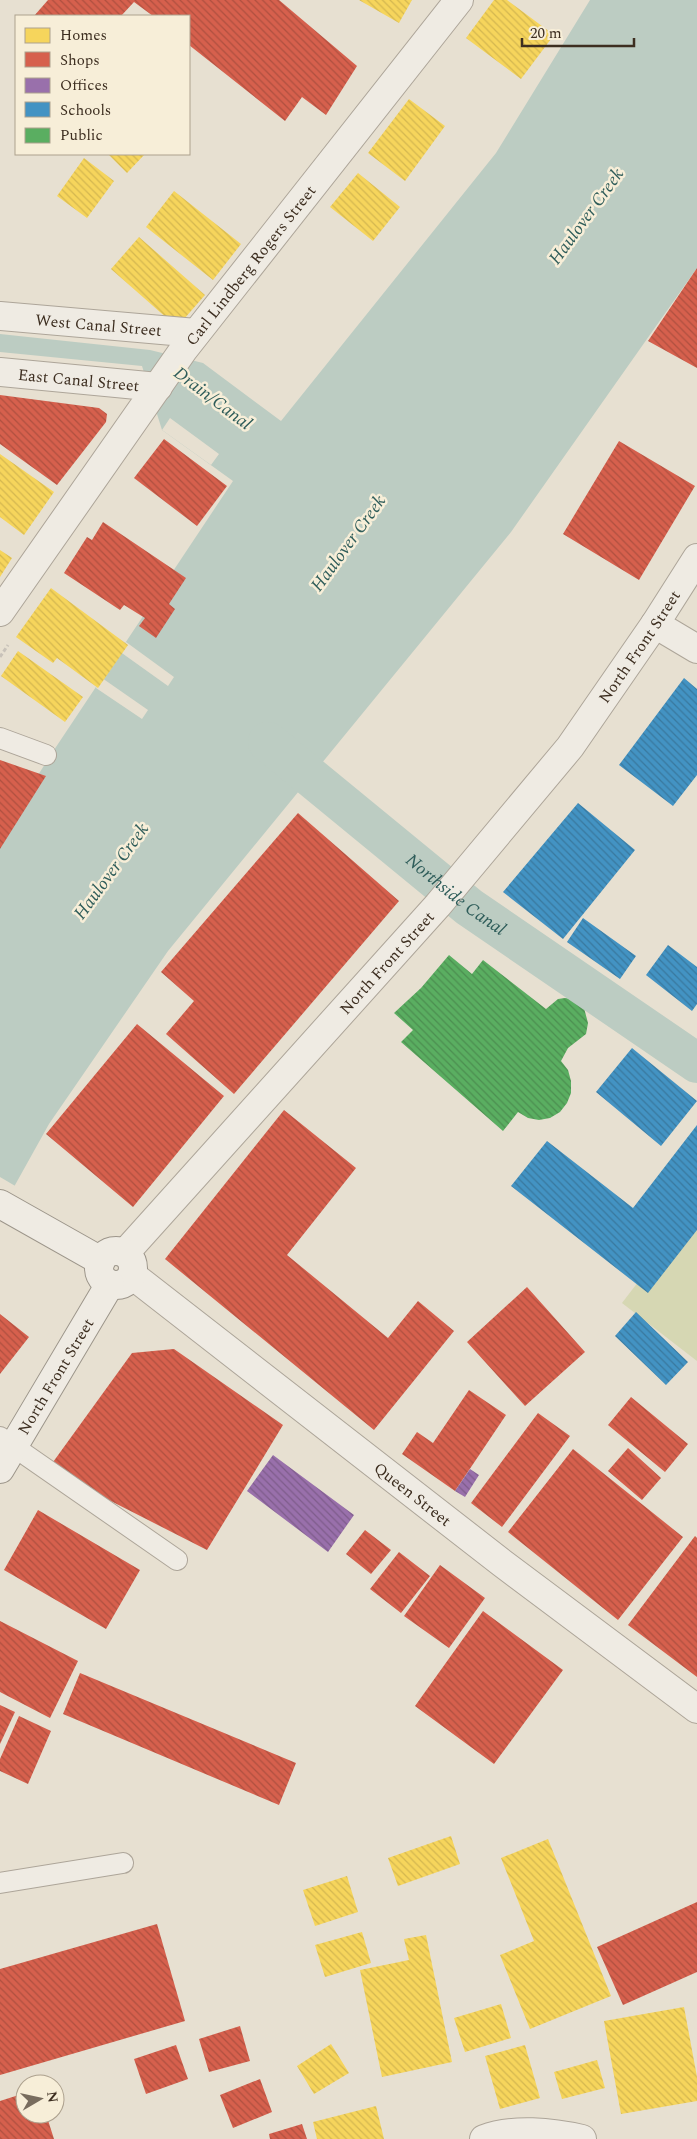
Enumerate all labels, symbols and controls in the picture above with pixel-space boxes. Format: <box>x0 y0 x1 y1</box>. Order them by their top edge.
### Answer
legend <box>15 15 190 155</box>
scale bar <box>522 15 634 47</box>
text: 20 m <box>530 22 562 45</box>
text: Homes <box>60 24 107 47</box>
text: Shops <box>60 49 100 72</box>
text: Offices <box>60 74 108 97</box>
text: Schools <box>60 99 111 122</box>
text: Public <box>60 124 103 147</box>
water label: Haulover Creek <box>542 162 631 270</box>
street label: Carl Lindberg Rogers Street <box>180 180 322 351</box>
street label: West Canal Street <box>34 308 163 343</box>
water label: Drain/Canal <box>168 360 258 437</box>
street label: East Canal Street <box>17 363 141 398</box>
water label: Haulover Creek <box>304 489 393 597</box>
street label: North Front Street <box>593 585 687 708</box>
water label: Haulover Creek <box>67 817 156 925</box>
water label: Northside Canal <box>399 847 512 943</box>
street label: North Front Street <box>334 906 441 1020</box>
street label: North Front Street <box>12 1313 100 1440</box>
street label: Queen Street <box>368 1457 457 1533</box>
north arrow <box>15 2074 65 2124</box>
text: N <box>41 2090 64 2104</box>

